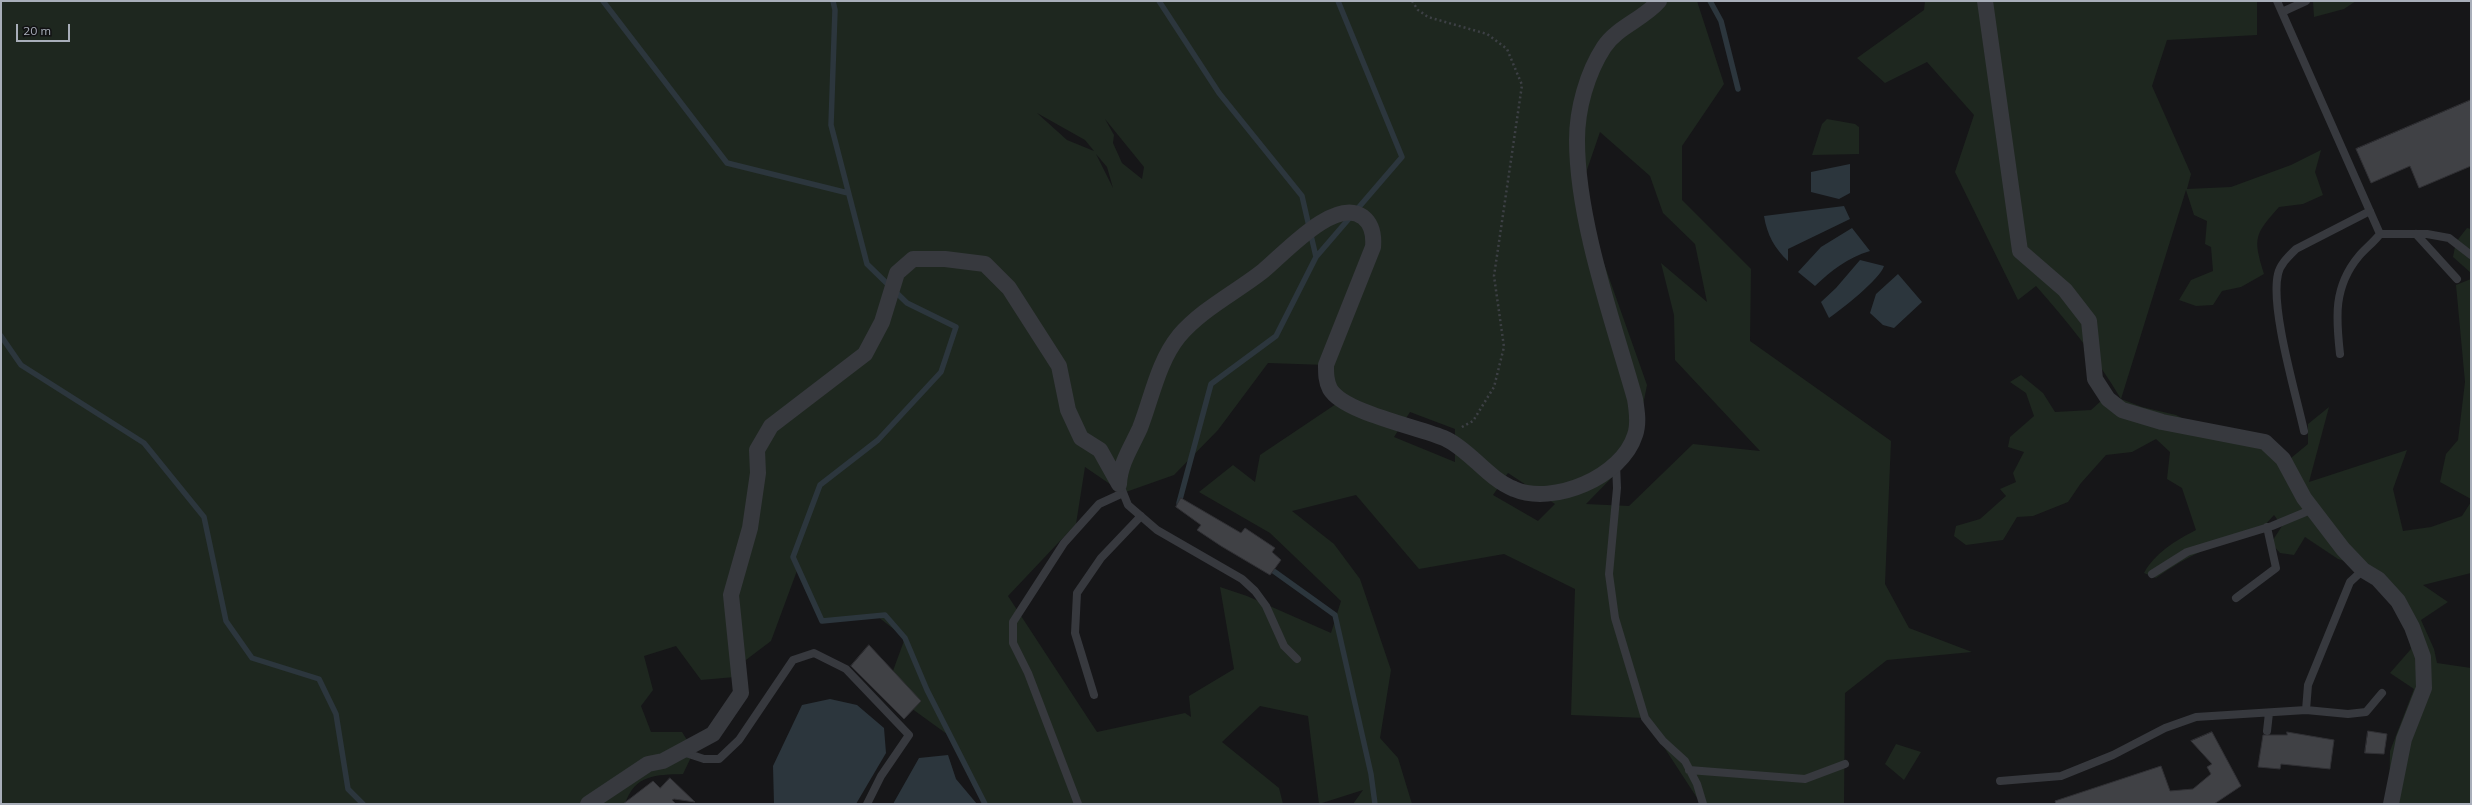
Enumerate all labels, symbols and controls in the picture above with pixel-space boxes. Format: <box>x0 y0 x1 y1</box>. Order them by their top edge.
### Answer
scale bar <box>18 16 72 42</box>
text: 20 m <box>23 23 51 38</box>

